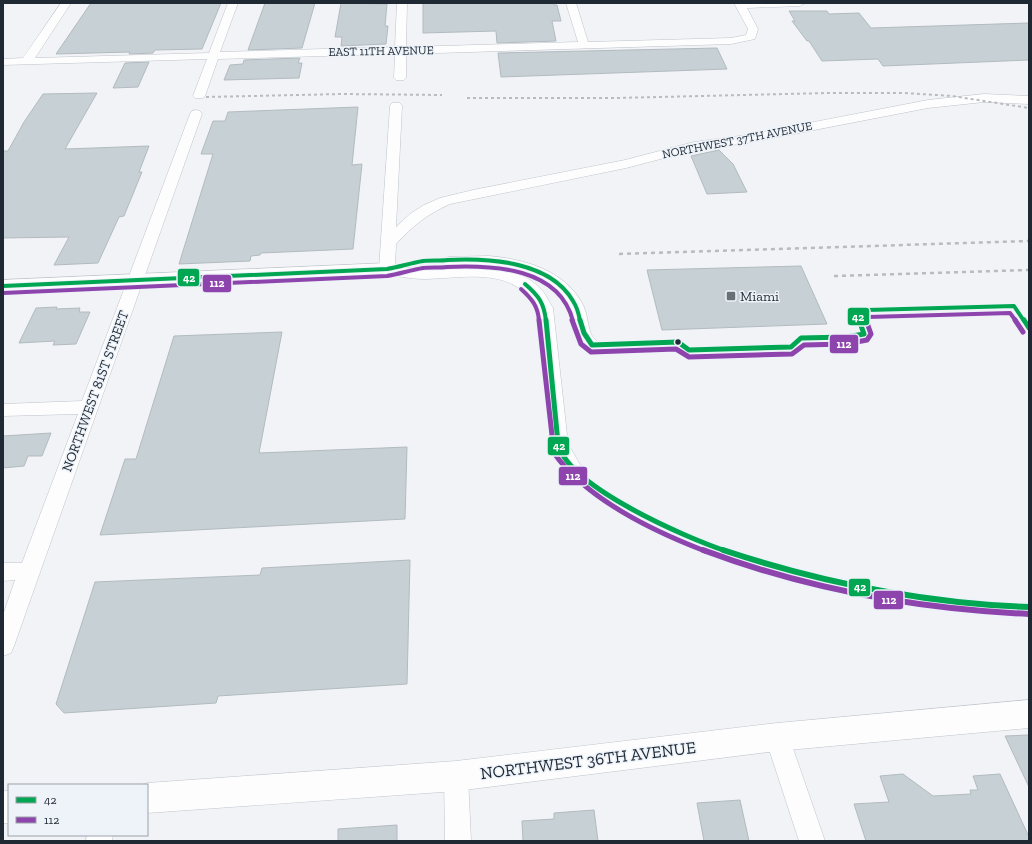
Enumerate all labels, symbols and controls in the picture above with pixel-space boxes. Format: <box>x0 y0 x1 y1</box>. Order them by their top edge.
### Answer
street label: EAST 11TH AVENUE <box>328 43 434 59</box>
street label: NORTHWEST 37TH AVENUE <box>661 119 813 161</box>
line badge: 42 <box>177 268 200 287</box>
text: 42 <box>183 272 195 285</box>
line badge: 112 <box>202 274 232 293</box>
text: 112 <box>210 277 224 290</box>
place label: Miami <box>740 288 779 305</box>
marker: Miami <box>725 290 737 302</box>
line badge: 42 <box>847 307 870 326</box>
street label: NORTHWEST 81ST STREET <box>58 308 133 474</box>
text: 42 <box>852 311 864 324</box>
line badge: 112 <box>829 334 859 354</box>
unlabelled marker <box>673 337 683 347</box>
text: 112 <box>837 338 851 351</box>
line badge: 42 <box>547 436 570 456</box>
text: 42 <box>553 440 565 453</box>
line badge: 112 <box>558 466 588 486</box>
text: 112 <box>566 470 580 483</box>
line badge: 42 <box>848 578 871 597</box>
text: 42 <box>854 581 866 594</box>
line badge: 112 <box>873 590 904 610</box>
text: 112 <box>882 594 896 607</box>
street label: NORTHWEST 36TH AVENUE <box>479 737 697 783</box>
legend <box>8 784 148 836</box>
text: 42 <box>44 793 57 807</box>
text: 112 <box>44 813 59 827</box>

